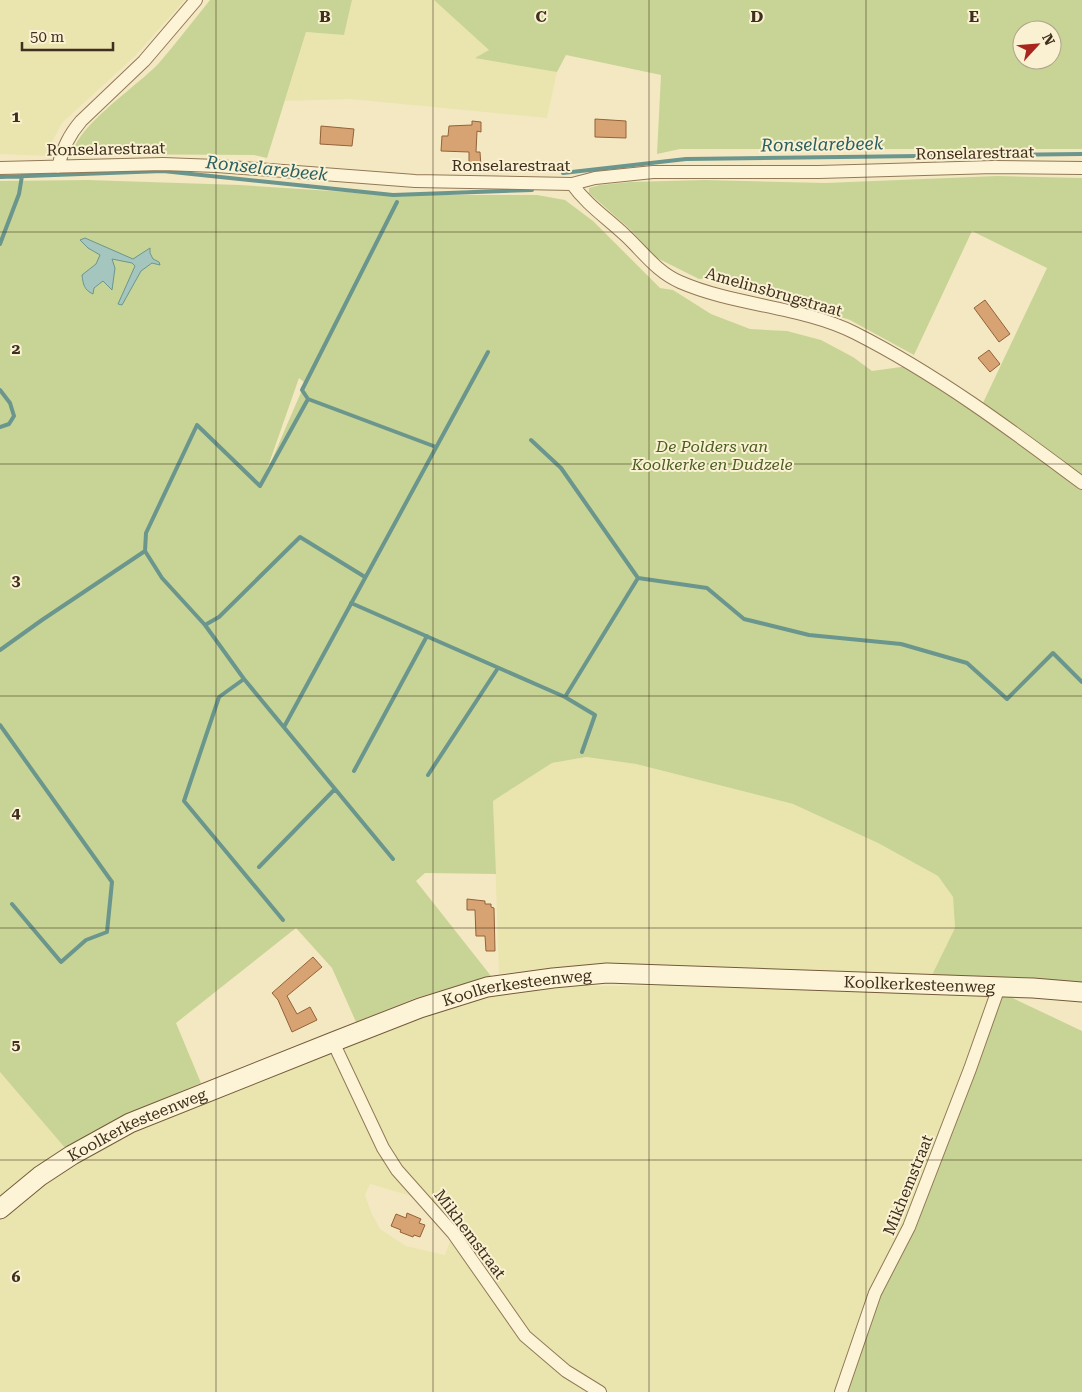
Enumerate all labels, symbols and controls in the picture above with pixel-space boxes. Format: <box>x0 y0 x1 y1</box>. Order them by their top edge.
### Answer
text: B <box>319 7 331 26</box>
text: C <box>535 7 547 26</box>
text: D <box>751 7 764 26</box>
text: E <box>969 7 979 26</box>
scale bar <box>22 20 114 52</box>
north arrow <box>1012 20 1062 70</box>
text: 50 m <box>30 28 65 46</box>
text: N <box>1039 31 1058 48</box>
text: 1 <box>12 107 21 126</box>
water label: Ronselarebeek <box>760 132 884 156</box>
street label: Ronselarestraat <box>46 138 166 160</box>
street label: Ronselarestraat <box>915 142 1035 164</box>
water label: Ronselarebeek <box>204 151 329 185</box>
street label: Ronselarestraat <box>452 156 571 175</box>
street label: Amelinsbrugstraat <box>703 263 845 321</box>
text: 2 <box>12 339 21 358</box>
park label: De Polders van Koolkerke en Dudzele <box>630 437 793 474</box>
text: 3 <box>12 571 21 590</box>
text: 4 <box>12 803 21 822</box>
street label: Koolkerkesteenweg <box>440 965 593 1010</box>
street label: Koolkerkesteenweg <box>843 972 996 996</box>
text: 5 <box>12 1035 21 1054</box>
street label: Koolkerkesteenweg <box>64 1084 210 1165</box>
street label: Mikhemstraat <box>879 1132 937 1238</box>
street label: Mikhemstraat <box>430 1186 510 1282</box>
text: 6 <box>12 1267 21 1286</box>

